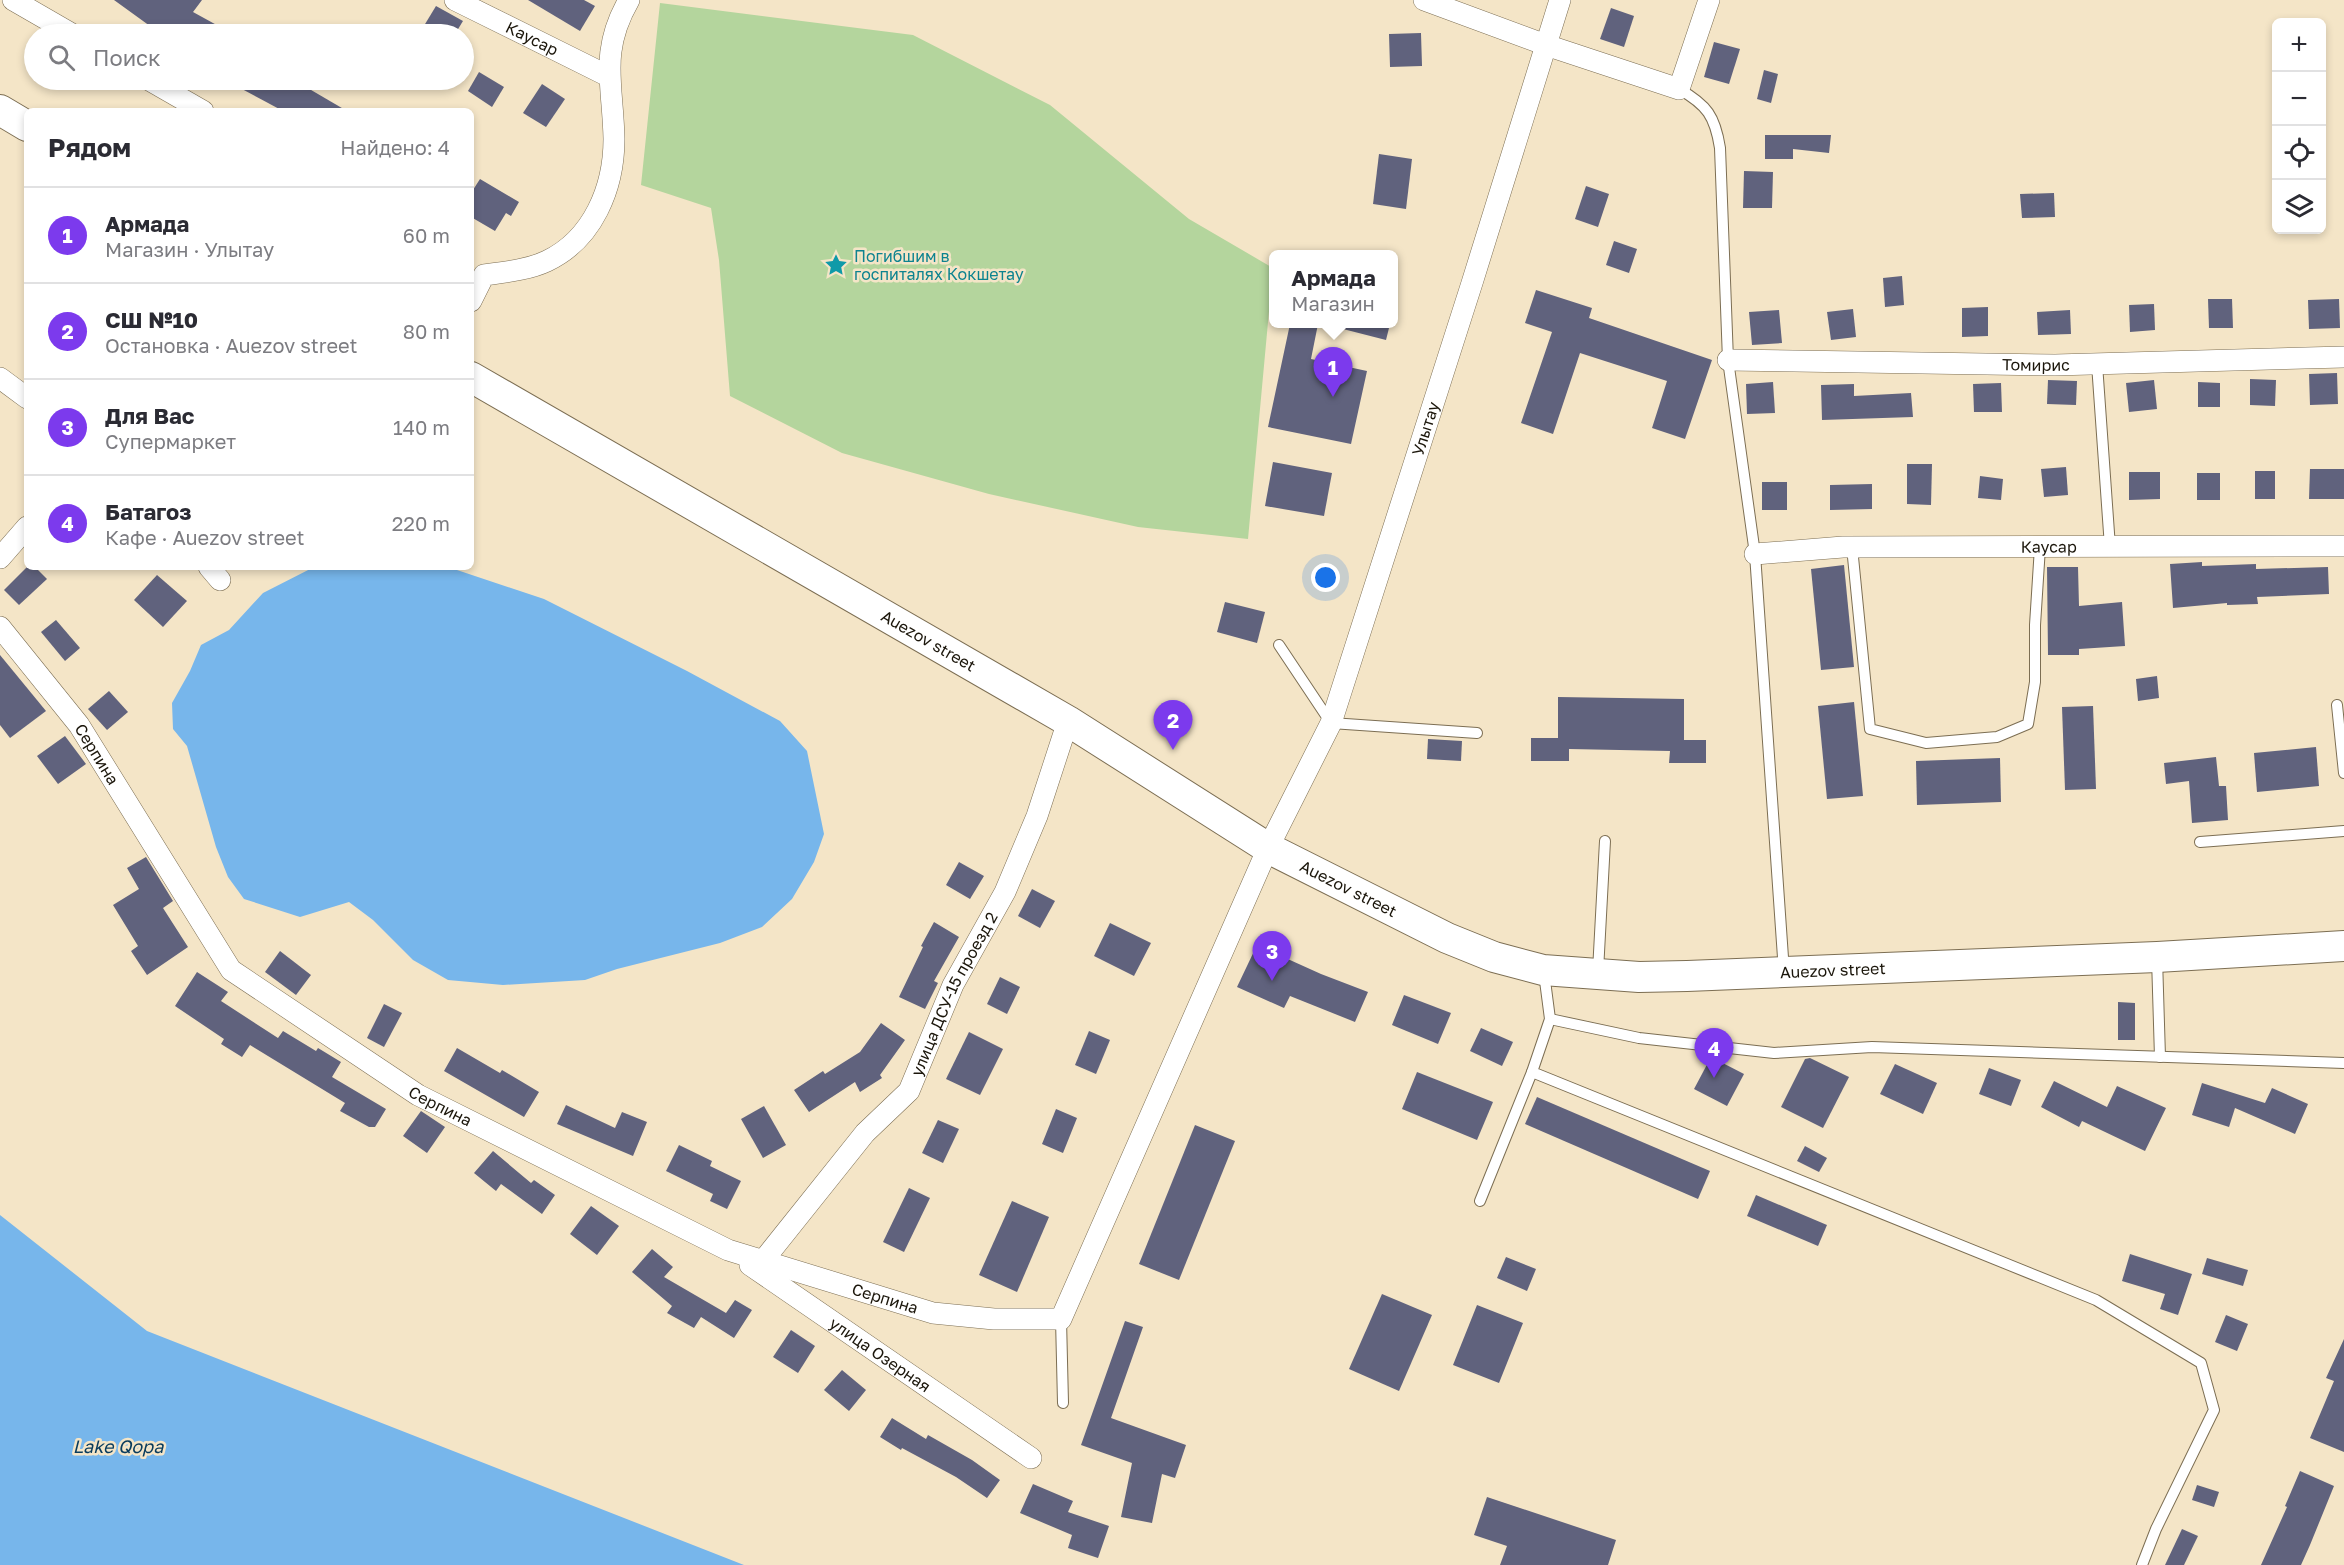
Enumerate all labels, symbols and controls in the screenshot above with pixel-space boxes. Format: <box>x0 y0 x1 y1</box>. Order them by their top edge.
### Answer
street label: Каусар <box>502 17 562 60</box>
map controls <box>2272 18 2326 234</box>
button: + <box>2272 18 2326 72</box>
search box <box>24 24 474 90</box>
icon: search <box>45 41 78 74</box>
text: Поиск <box>93 44 161 71</box>
button: − <box>2272 72 2326 126</box>
button: locate <box>2272 126 2326 180</box>
text: Рядом <box>48 132 131 163</box>
text: Найдено: 4 <box>340 135 450 159</box>
button: layers <box>2272 180 2326 234</box>
text: Армада <box>105 210 189 237</box>
text: 1 <box>62 223 73 247</box>
text: 60 m <box>403 223 450 247</box>
text: Магазин · Улытау <box>105 237 274 261</box>
place label: Погибшим в госпиталях Кокшетау <box>854 246 1024 284</box>
popup <box>1269 250 1398 328</box>
place icon: Погибшим в госпиталях Кокшетау <box>823 252 849 278</box>
text: Армада <box>1291 264 1376 291</box>
text: Магазин <box>1291 291 1375 315</box>
text: СШ №10 <box>105 306 198 333</box>
text: 2 <box>61 319 74 343</box>
text: 80 m <box>403 319 450 343</box>
text: Остановка · Auezov street <box>105 333 358 357</box>
pin: 1 <box>1314 348 1352 397</box>
street label: Томирис <box>2002 354 2070 375</box>
street label: Улытау <box>1407 399 1443 458</box>
text: Для Вас <box>105 402 194 429</box>
text: 3 <box>61 415 74 439</box>
text: 140 m <box>393 415 450 439</box>
text: Супермаркет <box>105 429 236 453</box>
text: Батагоз <box>105 498 191 525</box>
text: 4 <box>61 511 74 535</box>
text: 220 m <box>392 511 450 535</box>
text: Кафе · Auezov street <box>105 525 305 549</box>
street label: Каусар <box>2021 537 2077 557</box>
your location <box>1311 563 1340 592</box>
street label: Auezov street <box>878 606 979 676</box>
pin: 2 <box>1154 700 1192 750</box>
street label: Серпина <box>71 720 123 788</box>
street label: Auezov street <box>1297 856 1400 921</box>
street label: улица ДСУ-15 проезд 2 <box>906 908 1002 1079</box>
pin: 3 <box>1252 932 1292 981</box>
street label: Auezov street <box>1780 958 1886 982</box>
pin: 4 <box>1694 1028 1734 1078</box>
street label: Серпина <box>405 1082 475 1130</box>
street label: Серпина <box>849 1279 921 1318</box>
street label: улица Озерная <box>826 1313 935 1396</box>
water label: Lake Qopa <box>73 1435 164 1457</box>

